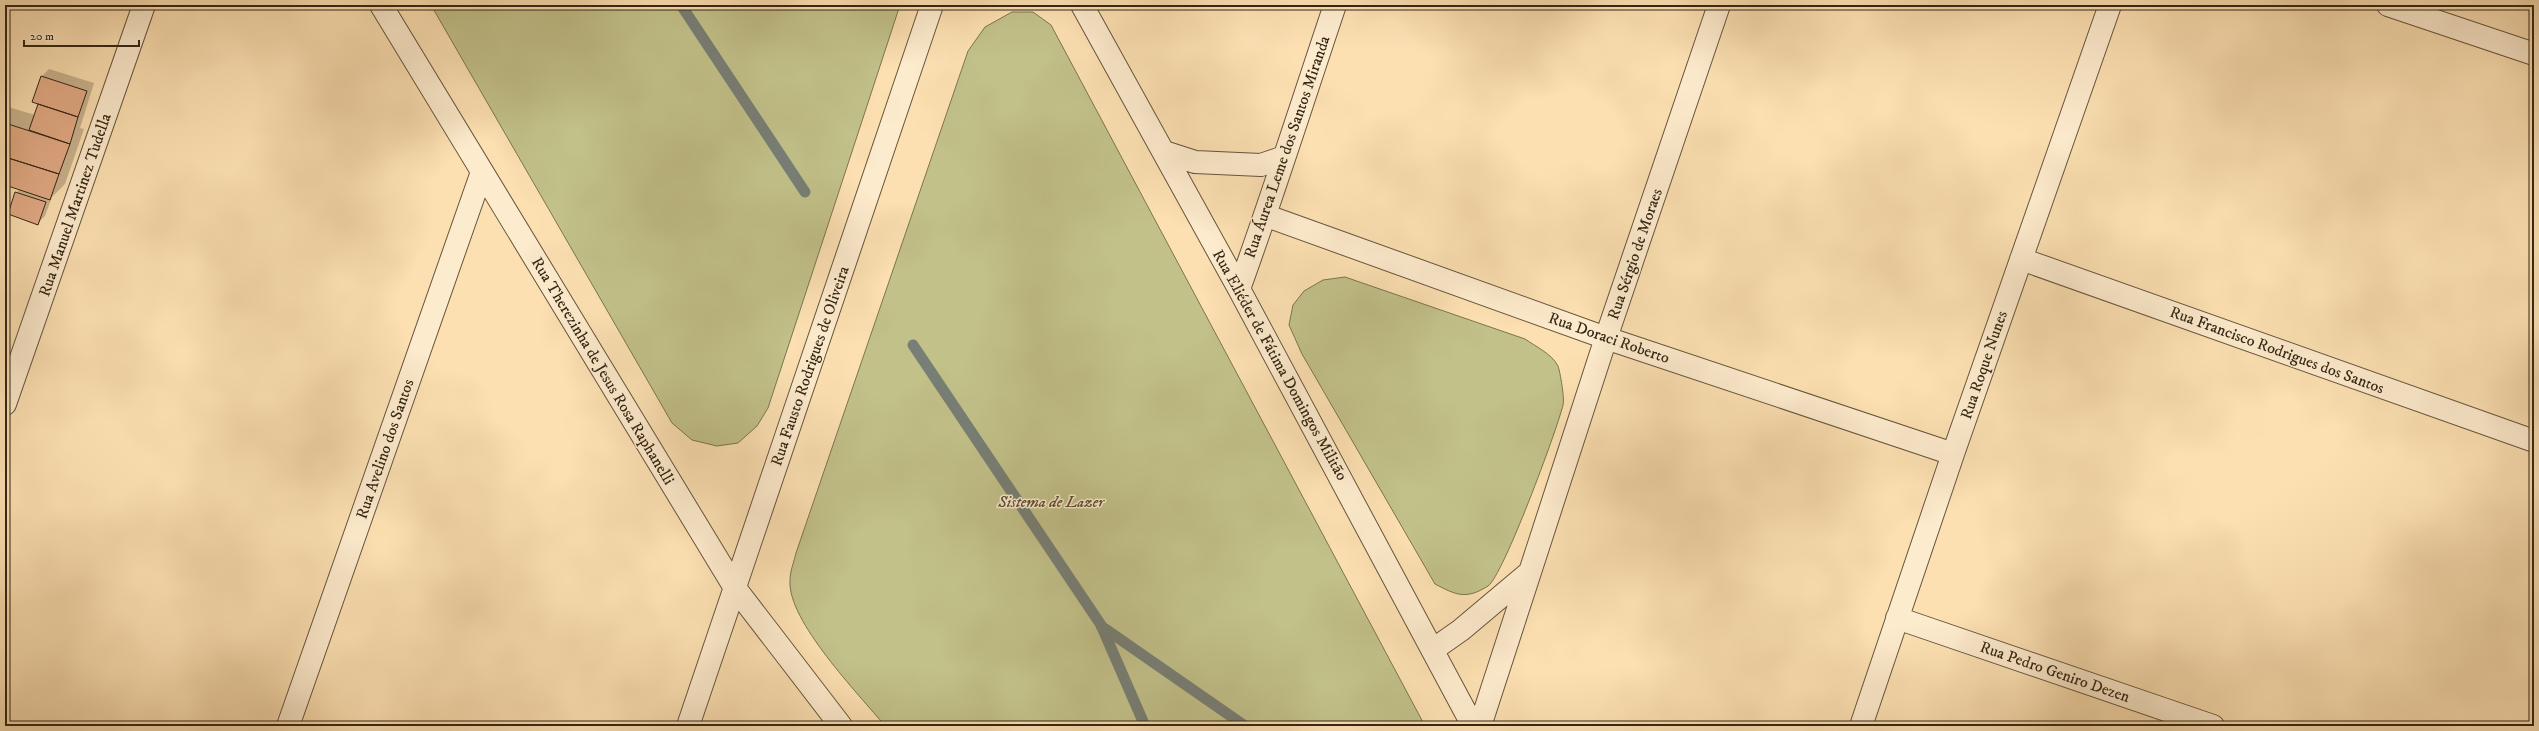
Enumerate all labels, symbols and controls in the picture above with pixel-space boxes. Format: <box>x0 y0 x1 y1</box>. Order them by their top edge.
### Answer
scale bar <box>24 22 139 48</box>
text: 20 m <box>30 29 54 44</box>
street label: Rua Áurea Leme dos Santos Miranda <box>1239 33 1335 261</box>
street label: Rua Manuel Martinez Tudella <box>34 111 116 299</box>
street label: Rua Sérgio de Moraes <box>1603 186 1667 322</box>
street label: Rua Eliéder de Fátima Domingos Militão <box>1208 246 1352 484</box>
street label: Rua Therezinha de Jesus Rosa Raphanelli <box>527 254 679 488</box>
street label: Rua Fausto Rodrigues de Oliveira <box>766 263 854 469</box>
street label: Rua Francisco Rodrigues dos Santos <box>2167 302 2387 398</box>
street label: Rua Doraci Roberto <box>1546 308 1672 368</box>
street label: Rua Roque Nunes <box>1956 308 2012 422</box>
street label: Rua Avelino dos Santos <box>352 376 418 522</box>
park label: Sistema de Lazer <box>997 492 1105 512</box>
street label: Rua Pedro Geniro Dezen <box>1977 637 2133 707</box>

